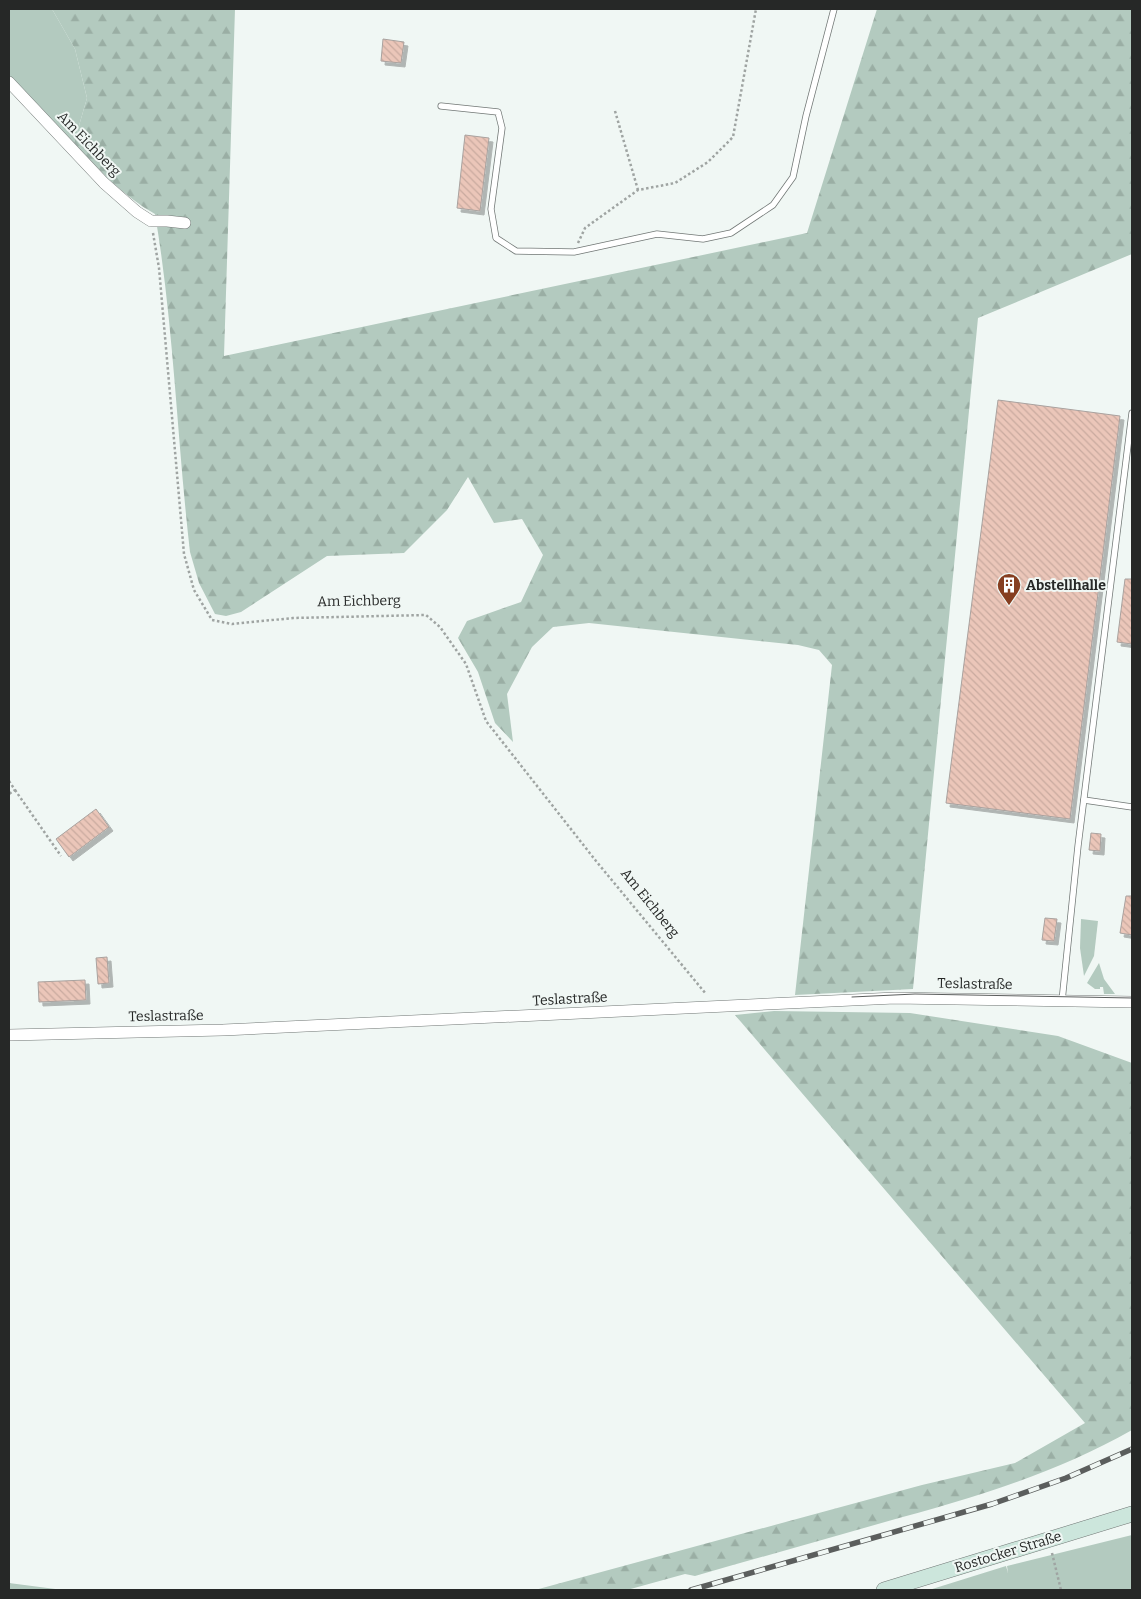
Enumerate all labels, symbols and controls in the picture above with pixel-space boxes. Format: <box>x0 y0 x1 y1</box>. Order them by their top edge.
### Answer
street label: Am Eichberg <box>54 108 124 180</box>
building icon: Abstellhalle <box>996 572 1022 606</box>
place label: Abstellhalle <box>1026 577 1106 594</box>
street label: Am Eichberg <box>317 592 401 610</box>
street label: Am Eichberg <box>617 865 683 941</box>
street label: Teslastraße <box>937 975 1013 993</box>
street label: Teslastraße <box>532 989 608 1009</box>
street label: Teslastraße <box>128 1007 204 1025</box>
street label: Rostocker Straße <box>952 1528 1064 1576</box>

